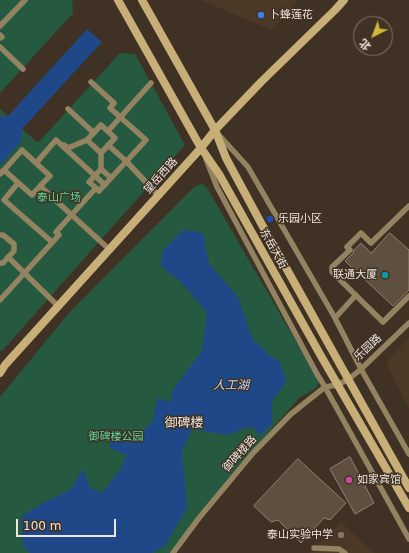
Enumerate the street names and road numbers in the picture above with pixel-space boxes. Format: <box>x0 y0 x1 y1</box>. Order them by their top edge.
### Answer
street label: 望岳西路 <box>141 155 181 197</box>
street label: 东岳大街 <box>257 227 289 271</box>
street label: 乐园路 <box>351 332 385 364</box>
street label: 御碑楼路 <box>220 433 260 475</box>

